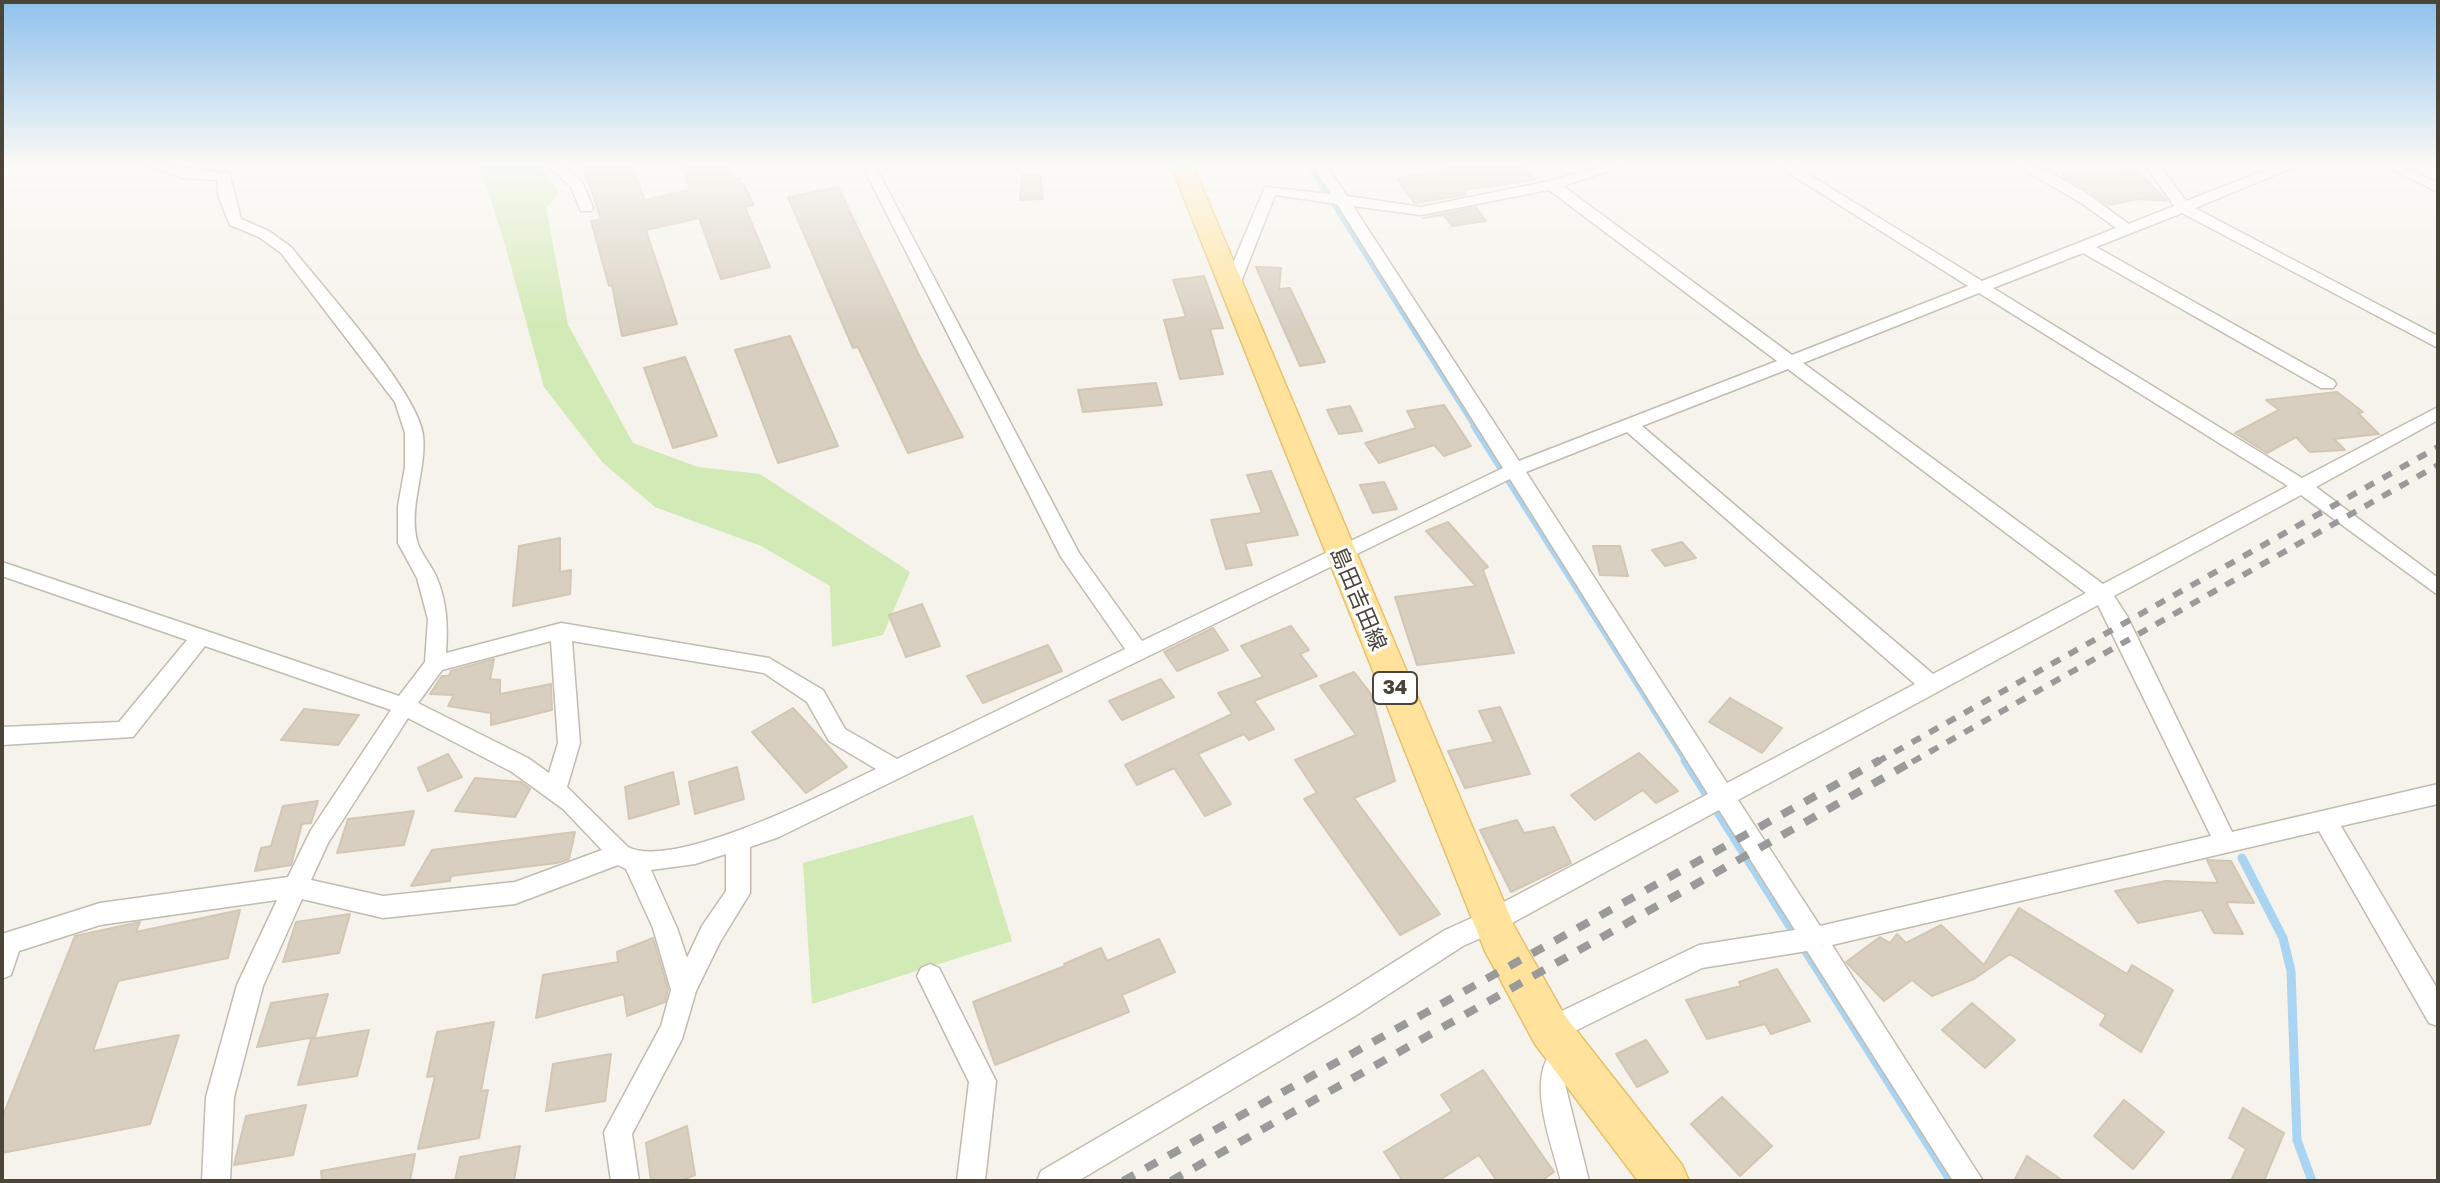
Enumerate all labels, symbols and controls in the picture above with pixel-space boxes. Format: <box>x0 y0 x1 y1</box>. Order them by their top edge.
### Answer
street label: 島田吉田線 <box>1324 543 1392 655</box>
road number: 34 <box>1373 672 1417 704</box>

